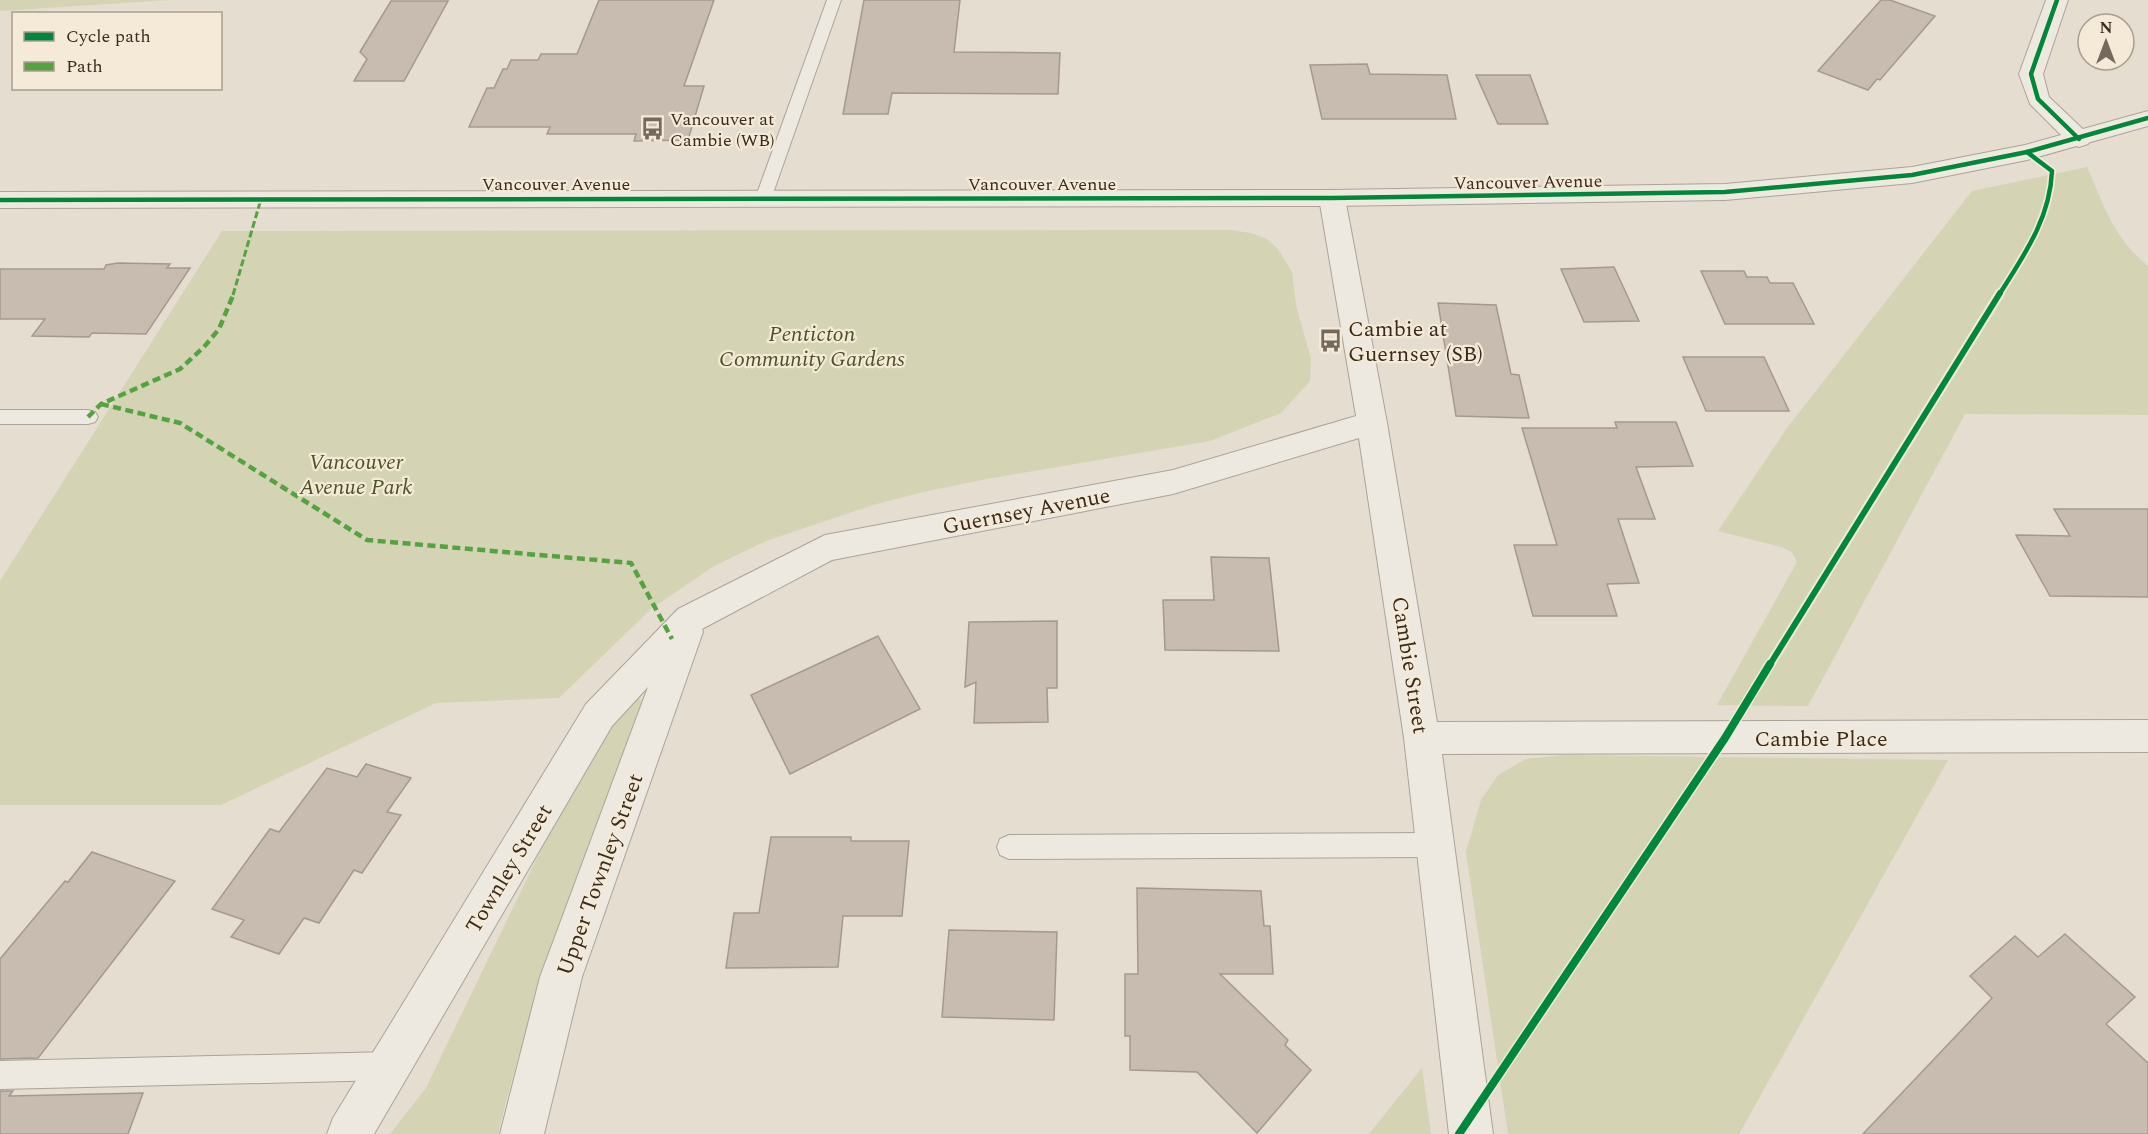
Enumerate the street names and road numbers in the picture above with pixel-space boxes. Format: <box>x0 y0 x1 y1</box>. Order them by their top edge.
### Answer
street label: Vancouver Avenue <box>1454 168 1603 197</box>
street label: Vancouver Avenue <box>482 171 630 198</box>
street label: Vancouver Avenue <box>968 171 1116 198</box>
street label: Guernsey Avenue <box>940 479 1113 544</box>
street label: Cambie Street <box>1382 594 1437 736</box>
street label: Cambie Place <box>1754 723 1888 756</box>
street label: Upper Townley Street <box>548 769 652 980</box>
street label: Townley Street <box>458 798 561 940</box>

